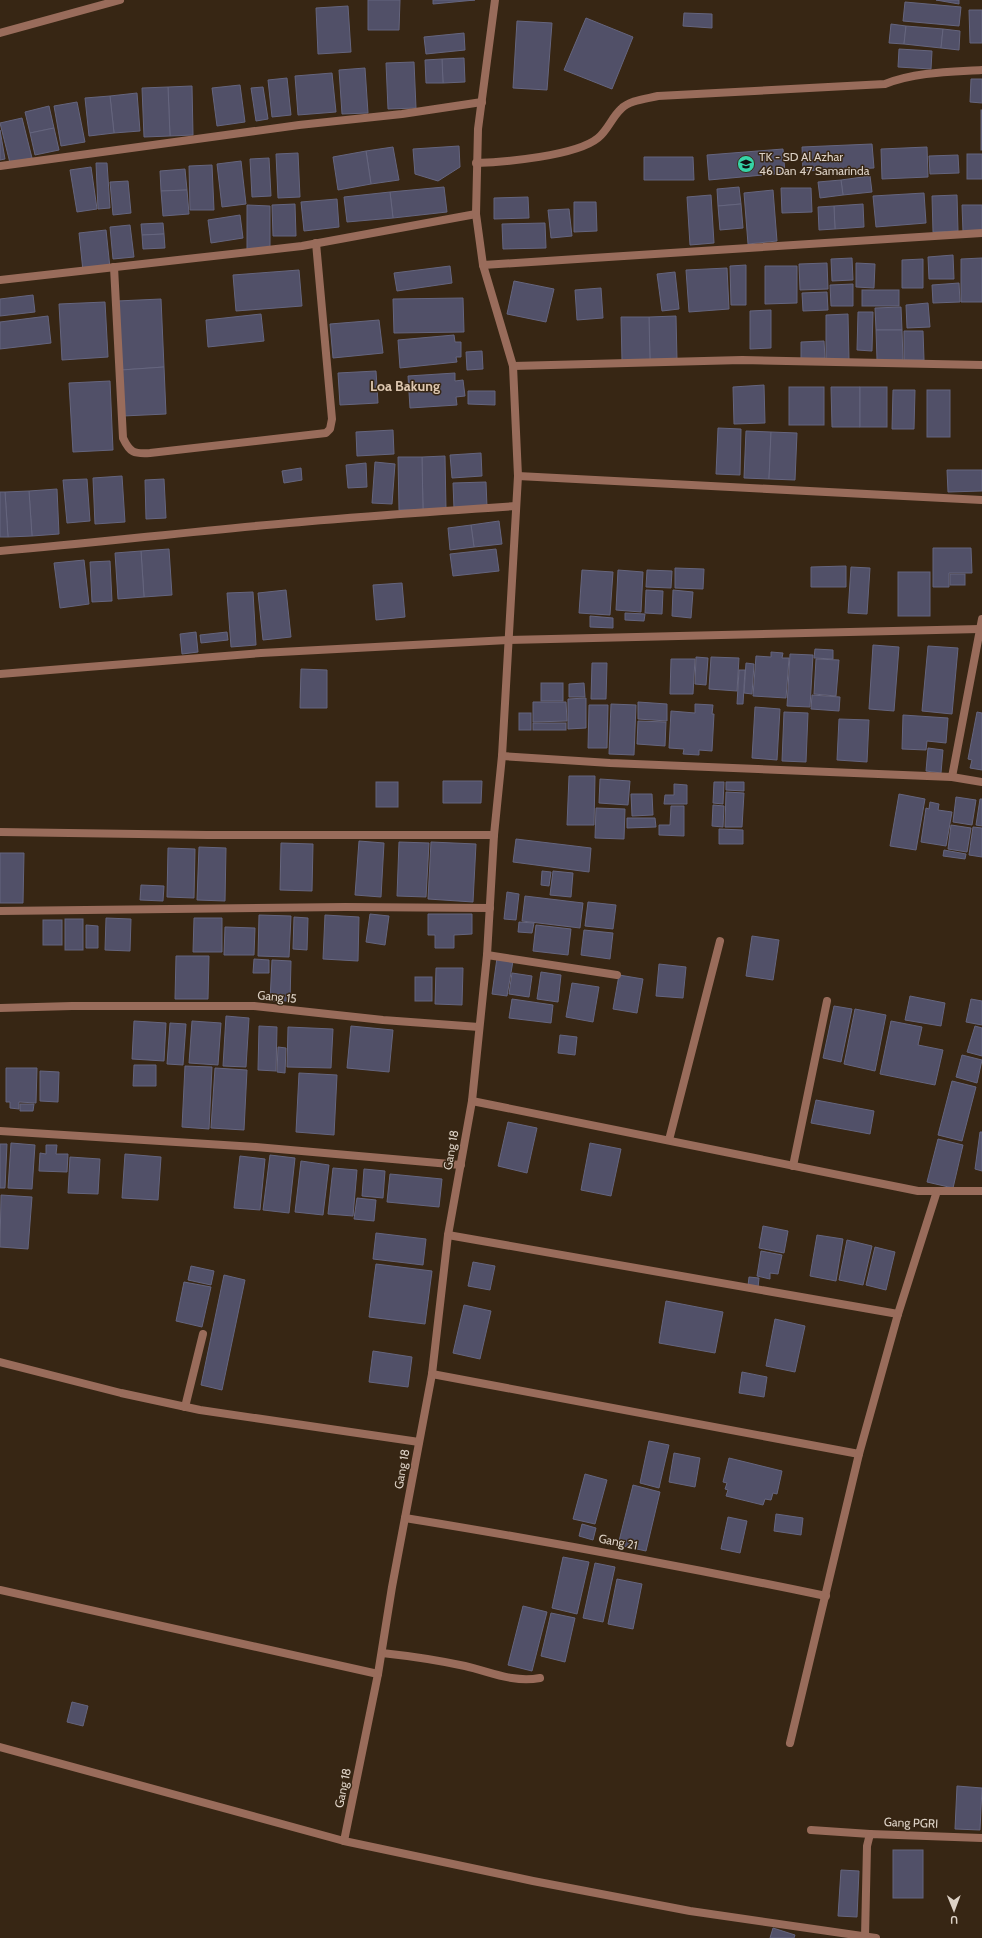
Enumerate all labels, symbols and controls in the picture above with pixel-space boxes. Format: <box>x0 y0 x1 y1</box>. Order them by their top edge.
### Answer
place label: TK - SD Al Azhar 46 Dan 47 Samarinda <box>759 149 870 178</box>
school or university icon: TK - SD Al Azhar 46 Dan 47 Samarinda <box>736 154 756 174</box>
district label: Loa Bakung <box>370 377 440 395</box>
street label: Gang 15 <box>257 987 298 1006</box>
street label: Gang 18 <box>440 1129 461 1171</box>
street label: Gang 18 <box>391 1448 412 1490</box>
street label: Gang 21 <box>597 1530 639 1553</box>
street label: Gang 18 <box>331 1767 354 1809</box>
street label: Gang PGRI <box>884 1814 938 1831</box>
north arrow <box>934 1890 974 1930</box>
text: U <box>950 1913 958 1927</box>

